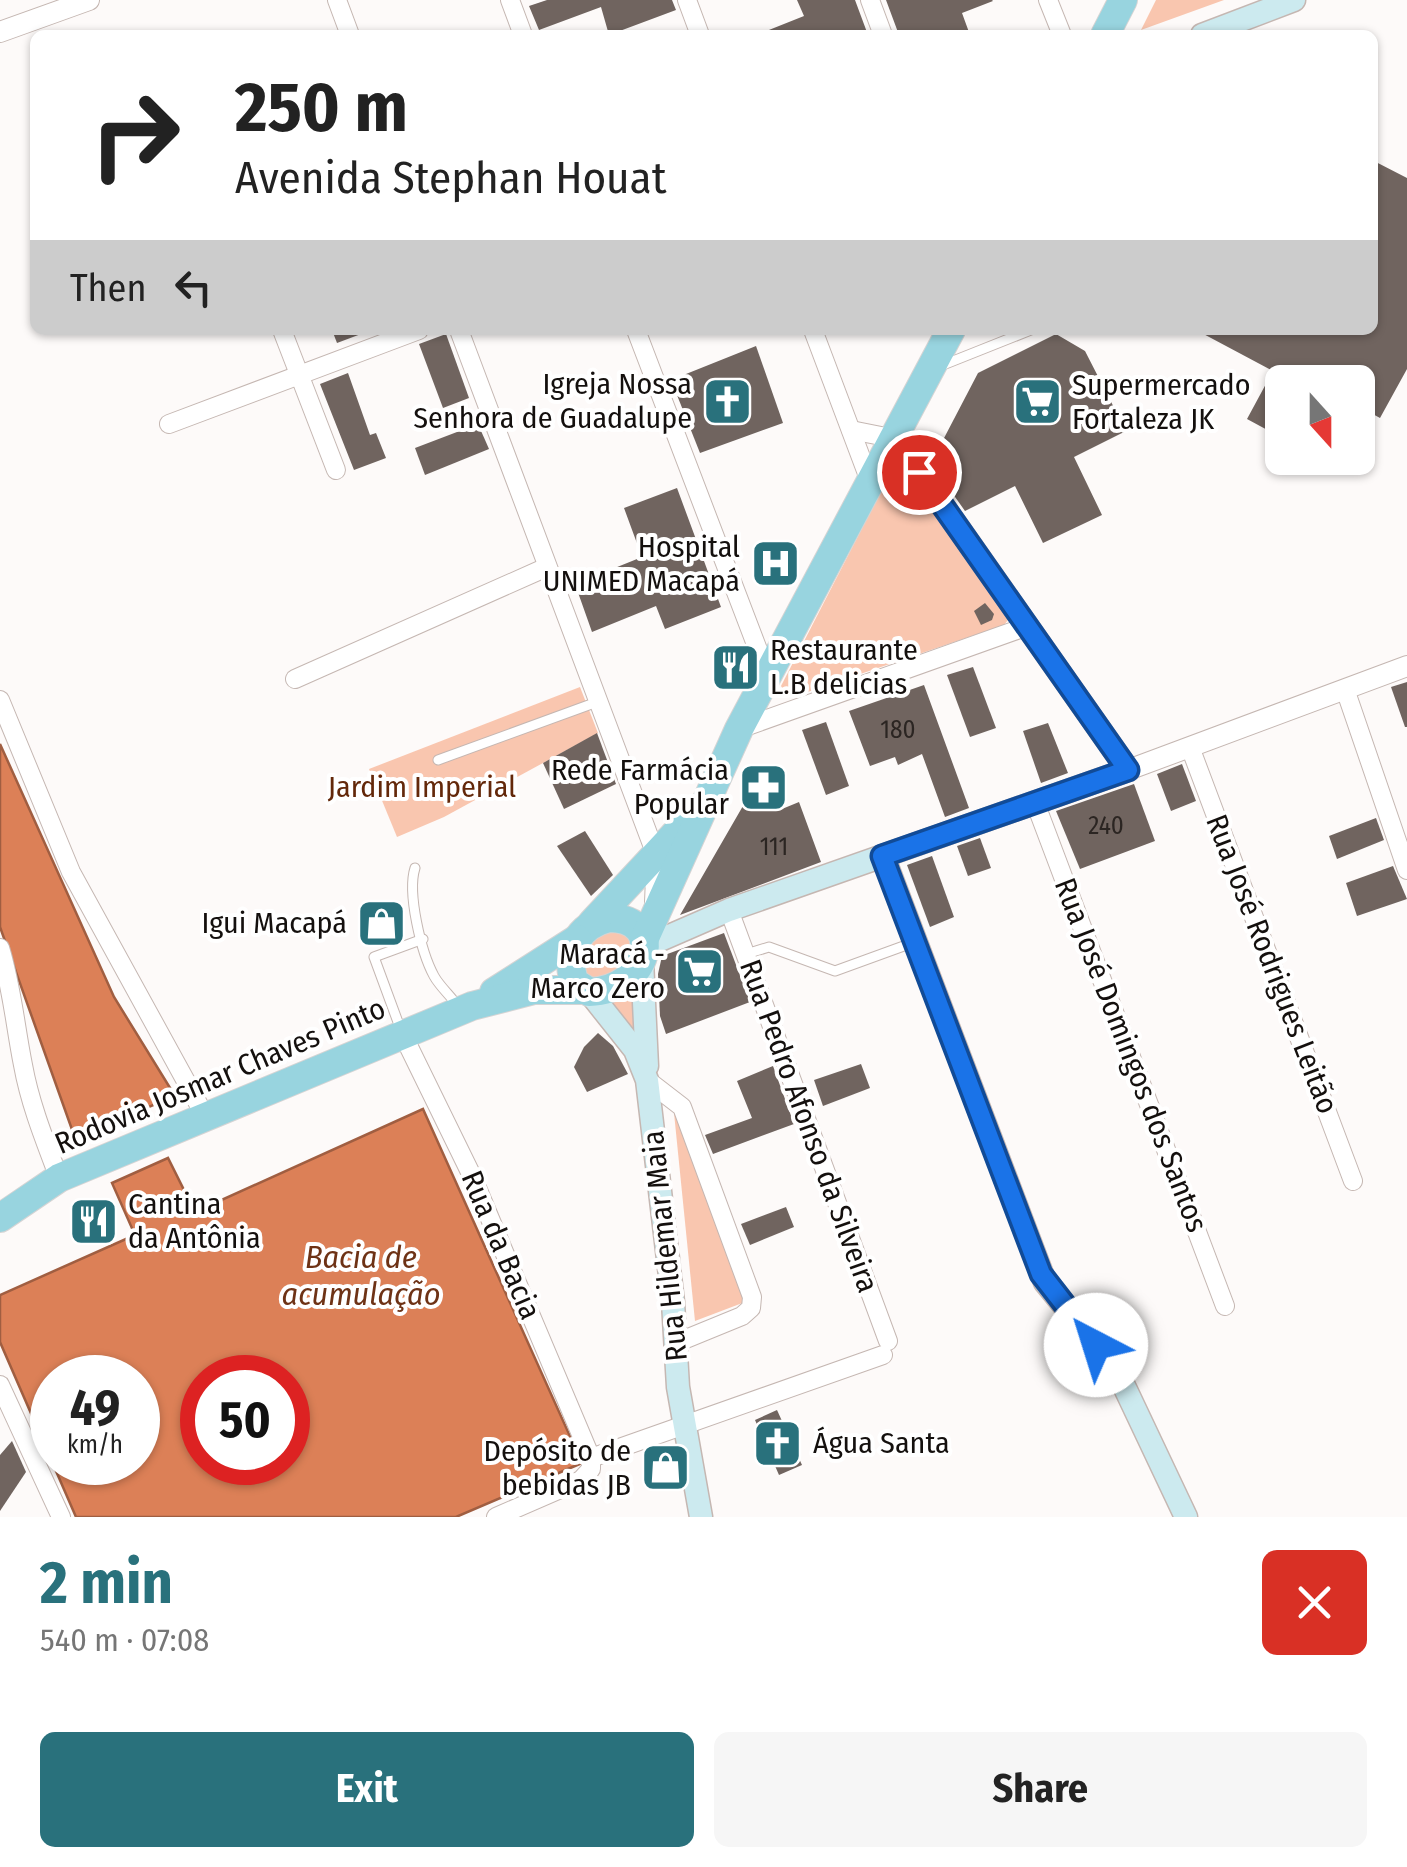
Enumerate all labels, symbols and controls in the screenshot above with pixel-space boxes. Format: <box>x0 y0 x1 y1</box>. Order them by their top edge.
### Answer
text: 250 m <box>235 66 408 150</box>
icon: right <box>70 70 200 200</box>
text: Avenida Stephan Houat <box>235 151 666 205</box>
icon: left <box>166 260 221 315</box>
text: Then <box>70 265 146 311</box>
north arrow <box>1265 365 1375 475</box>
map controls <box>1265 365 1375 475</box>
place label: Igreja Nossa Senhora de Guadalupe <box>413 366 692 436</box>
place label: Supermercado Fortaleza JK <box>1072 367 1250 437</box>
church icon: Igreja Nossa Senhora de Guadalupe <box>701 375 753 427</box>
supermarket icon: Supermercado Fortaleza JK <box>1011 376 1063 428</box>
pin <box>877 430 962 515</box>
icon: arrive <box>892 445 947 500</box>
place label: Hospital UNIMED Macapá <box>543 529 740 599</box>
hospital icon: Hospital UNIMED Macapá <box>749 538 801 590</box>
place label: Restaurante L.B delicias <box>770 632 918 702</box>
restaurant icon: Restaurante L.B delicias <box>709 641 761 693</box>
house number: 180 <box>880 715 916 745</box>
place label: Rede Farmácia Popular <box>551 752 730 822</box>
pharmacy icon: Rede Farmácia Popular <box>738 761 790 813</box>
park label: Jardim Imperial <box>328 769 516 805</box>
street label: Rua José Rodrigues Leitão <box>1198 809 1346 1119</box>
house number: 240 <box>1088 811 1124 841</box>
house number: 111 <box>760 832 788 862</box>
street label: Rua José Domingos dos Santos <box>1047 873 1215 1237</box>
shop icon: Igui Macapá <box>356 897 408 949</box>
place label: Igui Macapá <box>201 905 347 941</box>
place label: Maracá - Marco Zero <box>531 936 665 1006</box>
supermarket icon: Maracá - Marco Zero <box>674 945 726 997</box>
street label: Rua Pedro Afonso da Silveira <box>732 955 886 1297</box>
street label: Rodovia Josmar Chaves Pinto <box>49 990 391 1162</box>
street label: Rua Hildemar Maia <box>635 1129 695 1363</box>
street label: Rua da Bacia <box>454 1165 548 1325</box>
place label: Cantina da Antônia <box>128 1186 261 1256</box>
restaurant icon: Cantina da Antônia <box>67 1195 119 1247</box>
water label: Bacia de acumulação <box>282 1238 440 1313</box>
position arrow <box>1044 1293 1148 1397</box>
speed limit sign: 50 <box>180 1355 310 1485</box>
text: 49 <box>70 1378 120 1438</box>
church icon: Água Santa <box>752 1417 804 1469</box>
place label: Água Santa <box>813 1425 950 1461</box>
text: km/h <box>67 1430 123 1460</box>
place label: Depósito de bebidas JB <box>484 1433 631 1503</box>
shop icon: Depósito de bebidas JB <box>640 1442 692 1494</box>
text: 2 min <box>40 1547 173 1619</box>
button: close <box>1262 1550 1367 1655</box>
text: 540 m · 07:08 <box>40 1621 209 1659</box>
button: Exit <box>40 1732 694 1847</box>
button: Share <box>714 1732 1367 1847</box>

